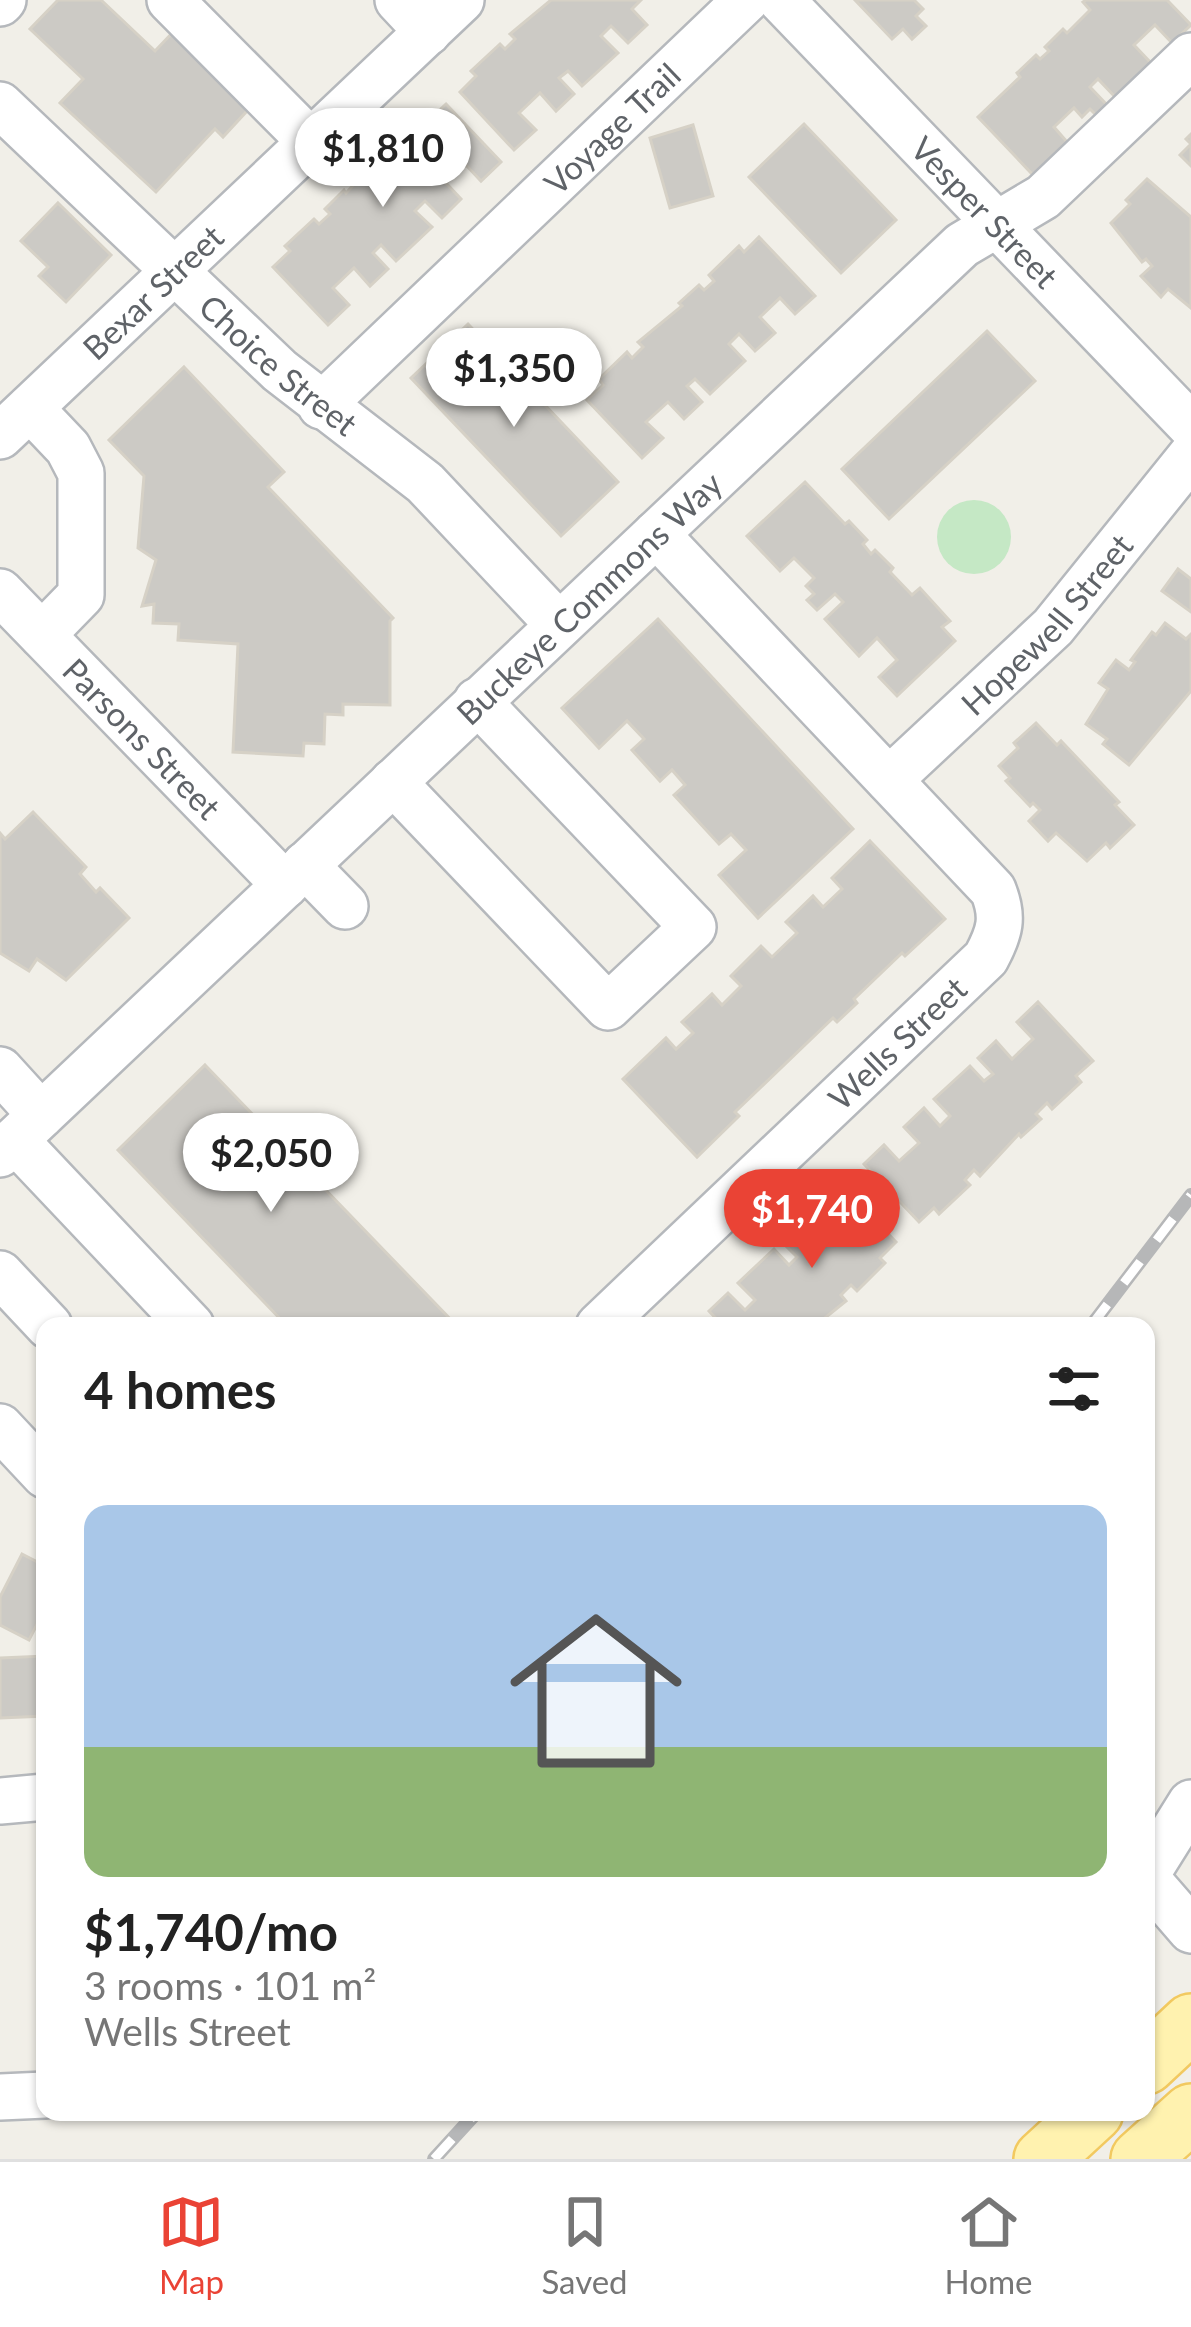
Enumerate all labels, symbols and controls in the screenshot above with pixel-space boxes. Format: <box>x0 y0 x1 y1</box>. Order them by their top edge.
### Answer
street label: Voyage Trail <box>535 54 688 202</box>
pin: $1,810 <box>285 108 481 210</box>
text: $1,810 <box>322 124 444 170</box>
street label: Vesper Street <box>903 128 1067 296</box>
street label: Bexar Street <box>74 216 231 367</box>
street label: Choice Street <box>192 286 366 443</box>
pin: $1,350 <box>416 328 612 430</box>
text: $1,350 <box>453 344 575 390</box>
street label: Buckeye Commons Way <box>448 463 730 732</box>
street label: Hopewell Street <box>952 525 1140 723</box>
street label: Parsons Street <box>55 649 229 827</box>
street label: Wells Street <box>820 968 974 1118</box>
pin: $2,050 <box>173 1113 369 1215</box>
text: $2,050 <box>210 1129 332 1175</box>
pin: $1,740 <box>714 1169 910 1271</box>
text: $1,740 <box>751 1185 873 1231</box>
icon: filters <box>1041 1356 1107 1422</box>
text: 4 homes <box>84 1359 276 1420</box>
icon: home <box>488 1583 704 1799</box>
text: $1,740/mo <box>84 1901 338 1962</box>
text: 3 rooms · 101 m² <box>84 1962 376 2008</box>
text: Wells Street <box>84 2008 291 2054</box>
tab: Map <box>158 2189 224 2301</box>
tab: Saved <box>541 2189 628 2301</box>
tab: Home <box>945 2189 1033 2301</box>

